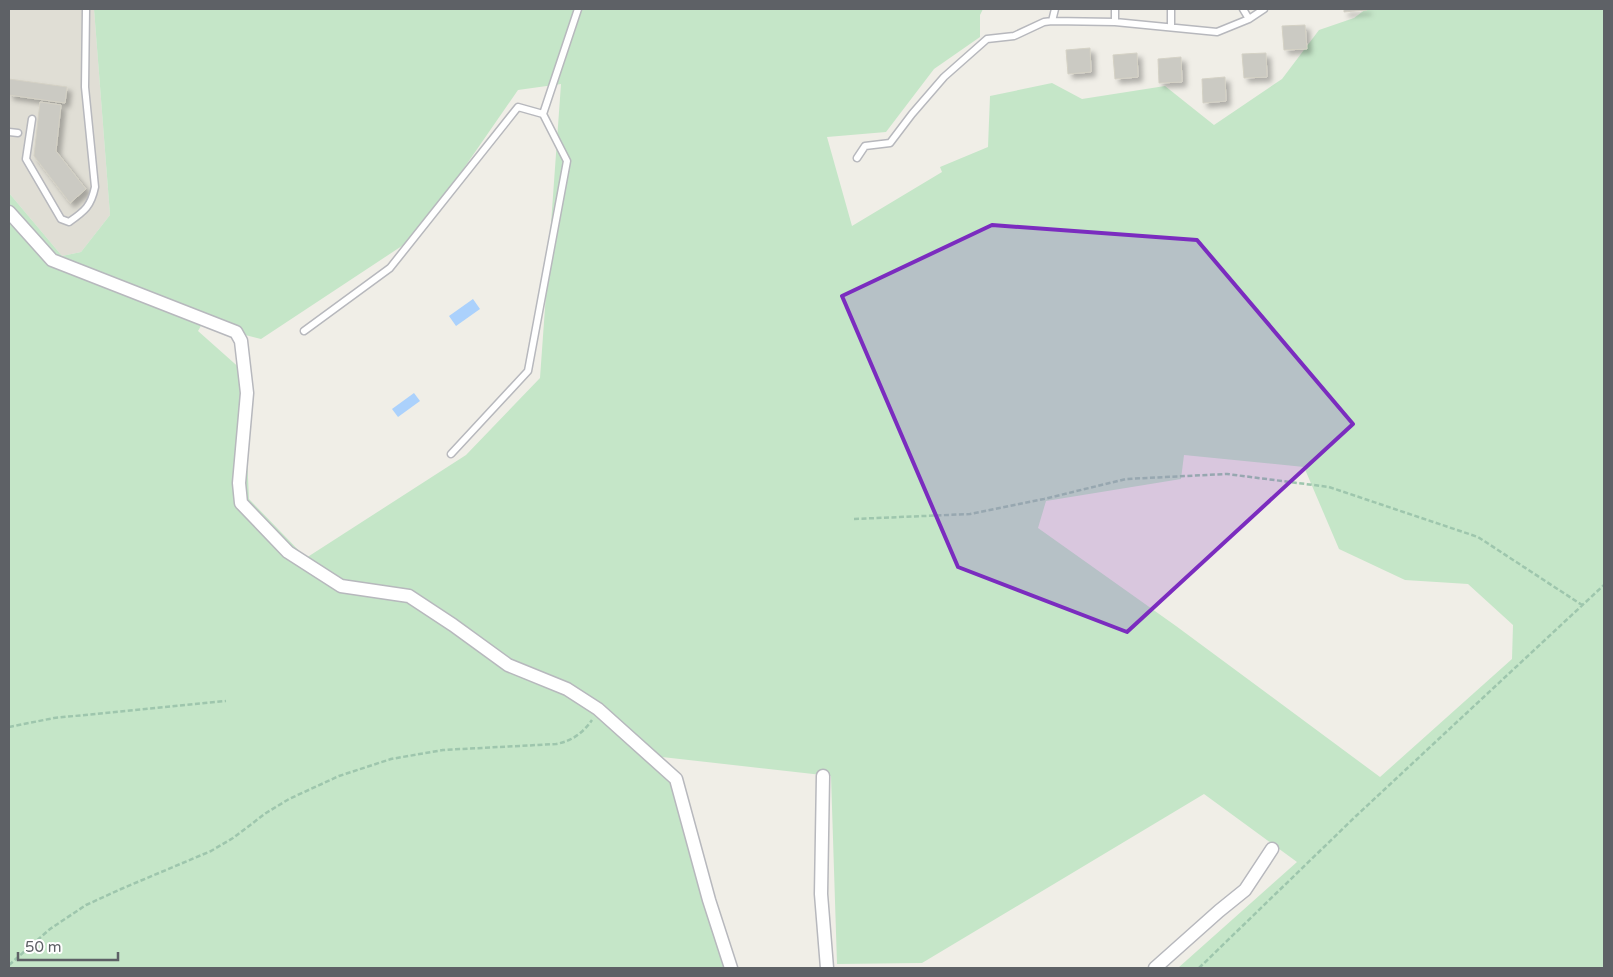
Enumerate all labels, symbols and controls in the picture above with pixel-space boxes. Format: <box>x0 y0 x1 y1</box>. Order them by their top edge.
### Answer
scale bar <box>18 930 118 962</box>
text: 50 m <box>25 938 62 956</box>

